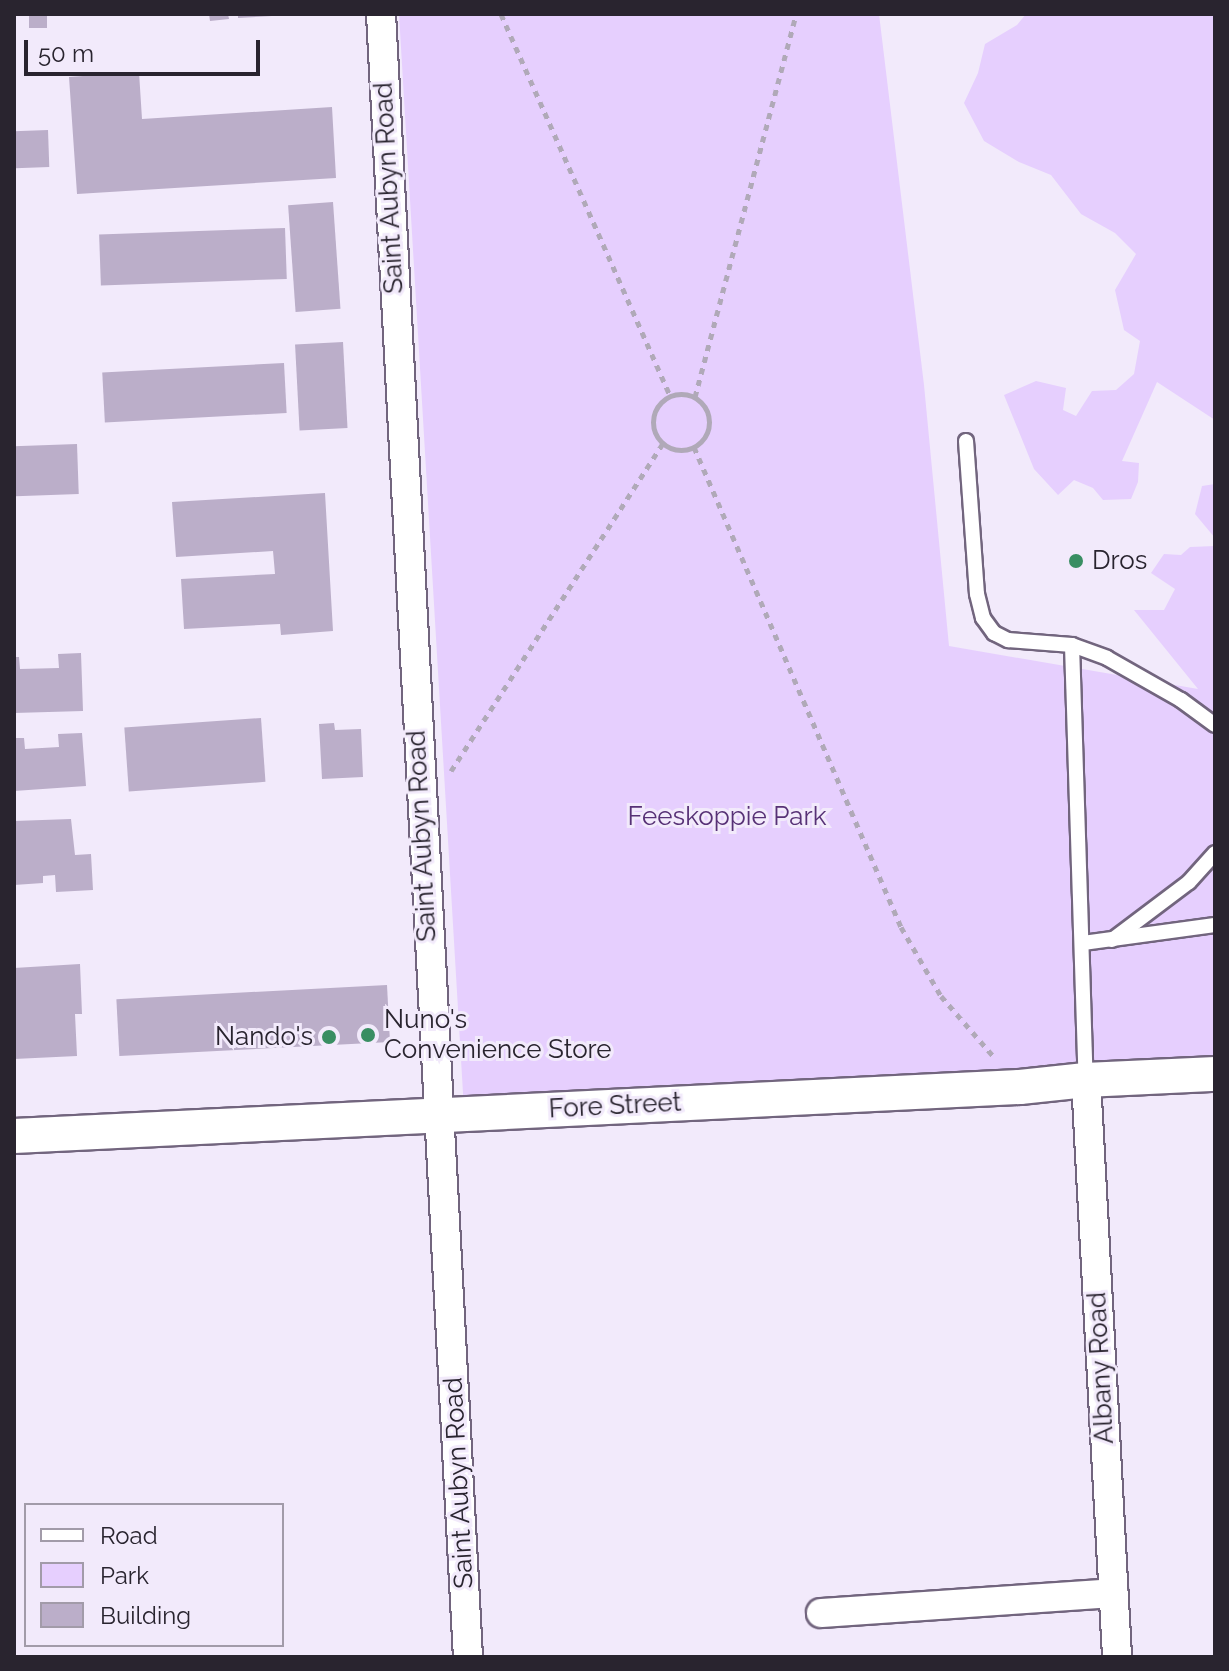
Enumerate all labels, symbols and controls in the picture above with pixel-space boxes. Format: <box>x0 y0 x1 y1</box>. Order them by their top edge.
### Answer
scale bar <box>28 24 264 74</box>
text: 50 m <box>38 39 94 68</box>
street label: Saint Aubyn Road <box>368 81 410 295</box>
place label: Dros <box>1092 545 1147 577</box>
marker: Dros <box>1067 552 1085 570</box>
street label: Saint Aubyn Road <box>401 729 443 943</box>
park label: Feeskoppie Park <box>628 801 826 833</box>
place label: Nuno's Convenience Store <box>384 1004 612 1066</box>
place label: Nando's <box>215 1021 313 1053</box>
marker: Nuno's Convenience Store <box>359 1026 377 1044</box>
marker: Nando's <box>320 1028 338 1046</box>
street label: Fore Street <box>548 1087 682 1125</box>
street label: Albany Road <box>1081 1291 1121 1445</box>
street label: Saint Aubyn Road <box>438 1376 480 1590</box>
legend <box>24 1503 284 1647</box>
text: Road <box>100 1521 158 1550</box>
text: Park <box>100 1561 149 1590</box>
text: Building <box>100 1601 191 1630</box>

